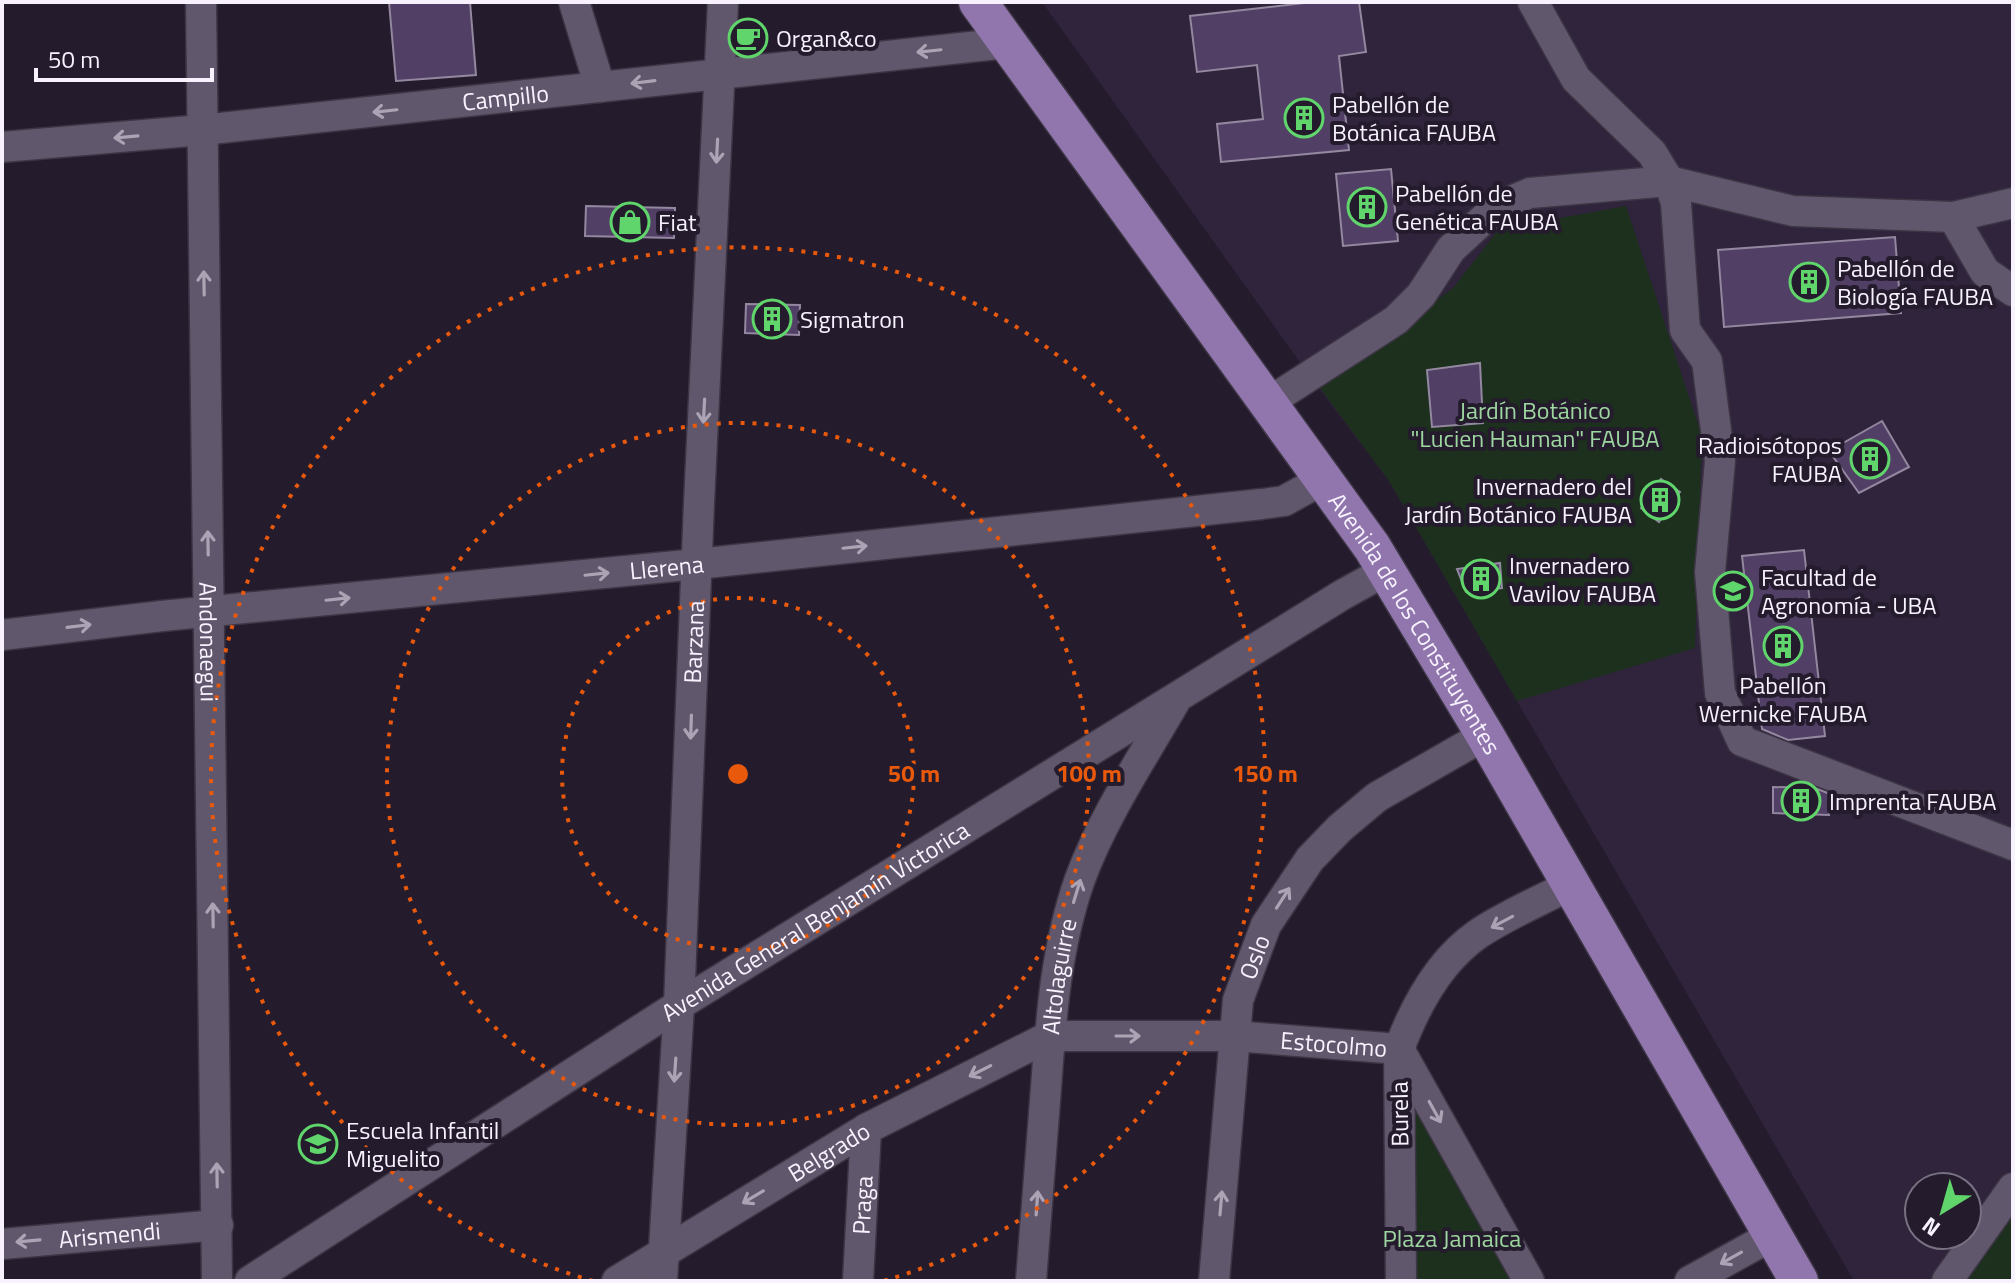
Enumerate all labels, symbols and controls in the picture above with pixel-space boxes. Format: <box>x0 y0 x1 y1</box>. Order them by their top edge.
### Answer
cafe icon: Organ&co <box>727 17 769 59</box>
place label: Organ&co <box>776 20 877 56</box>
scale bar <box>36 32 212 82</box>
text: 50 m <box>48 41 100 77</box>
one-way arrow <box>916 44 943 59</box>
street label: Campillo <box>460 75 551 120</box>
one-way arrow <box>631 75 657 90</box>
place label: Pabellón de Botánica FAUBA <box>1332 86 1496 150</box>
building icon: Pabellón de Botánica FAUBA <box>1283 97 1325 139</box>
one-way arrow <box>372 103 399 118</box>
one-way arrow <box>113 130 140 145</box>
one-way arrow <box>709 137 724 164</box>
place label: Pabellón de Genética FAUBA <box>1395 175 1559 239</box>
building icon: Pabellón de Genética FAUBA <box>1346 186 1388 228</box>
shop icon: Fiat <box>609 201 651 243</box>
place label: Fiat <box>658 204 697 240</box>
place label: Pabellón de Biología FAUBA <box>1837 250 1993 314</box>
building icon: Pabellón de Biología FAUBA <box>1788 261 1830 303</box>
one-way arrow <box>196 270 212 297</box>
building icon: Sigmatron <box>751 298 793 340</box>
place label: Sigmatron <box>800 301 905 337</box>
park label: Jardín Botánico "Lucien Hauman" FAUBA <box>1410 392 1660 456</box>
one-way arrow <box>696 397 711 424</box>
place label: Radioisótopos FAUBA <box>1698 427 1842 491</box>
building icon: Radioisótopos FAUBA <box>1849 438 1891 480</box>
place label: Invernadero del Jardín Botánico FAUBA <box>1404 468 1632 532</box>
building icon: Invernadero del Jardín Botánico FAUBA <box>1639 479 1681 521</box>
street label: Avenida de los Constituyentes <box>1320 485 1510 761</box>
one-way arrow <box>200 530 215 557</box>
one-way arrow <box>842 540 868 555</box>
street label: Llerena <box>628 545 705 588</box>
place label: Invernadero Vavilov FAUBA <box>1509 547 1656 611</box>
building icon: Invernadero Vavilov FAUBA <box>1460 558 1502 600</box>
place label: Facultad de Agronomía - UBA <box>1761 559 1936 623</box>
one-way arrow <box>583 567 610 582</box>
school or university icon: Facultad de Agronomía - UBA <box>1712 570 1754 612</box>
street label: Andonaegui <box>190 582 228 702</box>
one-way arrow <box>324 592 351 607</box>
street label: Barzana <box>674 600 713 684</box>
one-way arrow <box>66 618 92 633</box>
building icon: Pabellón Wernicke FAUBA <box>1762 625 1804 667</box>
place label: Pabellón Wernicke FAUBA <box>1699 667 1867 731</box>
one-way arrow <box>683 713 698 740</box>
text: 50 m <box>888 755 940 791</box>
text: 100 m <box>1056 755 1122 791</box>
text: 150 m <box>1232 755 1298 791</box>
centre of rings <box>724 760 752 788</box>
building icon: Imprenta FAUBA <box>1780 780 1822 822</box>
place label: Imprenta FAUBA <box>1829 783 1997 819</box>
street label: Avenida General Benjamín Victorica <box>654 812 976 1030</box>
one-way arrow <box>1070 878 1085 903</box>
one-way arrow <box>1275 888 1292 910</box>
one-way arrow <box>205 902 221 929</box>
street label: Altolaguirre <box>1032 914 1086 1036</box>
one-way arrow <box>1490 914 1514 930</box>
street label: Oslo <box>1229 929 1279 984</box>
street label: Estocolmo <box>1279 1022 1388 1066</box>
one-way arrow <box>1114 1028 1141 1044</box>
one-way arrow <box>667 1056 682 1083</box>
one-way arrow <box>968 1064 992 1080</box>
street label: Burela <box>1380 1081 1418 1147</box>
one-way arrow <box>1427 1100 1443 1123</box>
place label: Escuela Infantil Miguelito <box>346 1112 499 1176</box>
street label: Belgrado <box>781 1113 877 1191</box>
school or university icon: Escuela Infantil Miguelito <box>297 1123 339 1165</box>
one-way arrow <box>209 1162 225 1189</box>
north arrow <box>1903 1171 1983 1251</box>
street label: Praga <box>842 1175 882 1235</box>
one-way arrow <box>742 1190 765 1206</box>
one-way arrow <box>1030 1190 1045 1217</box>
one-way arrow <box>1214 1190 1229 1217</box>
text: N <box>1915 1209 1947 1245</box>
street label: Arismendi <box>57 1212 162 1257</box>
park label: Plaza Jamaica <box>1383 1220 1521 1256</box>
one-way arrow <box>15 1234 42 1249</box>
one-way arrow <box>1720 1251 1744 1266</box>

